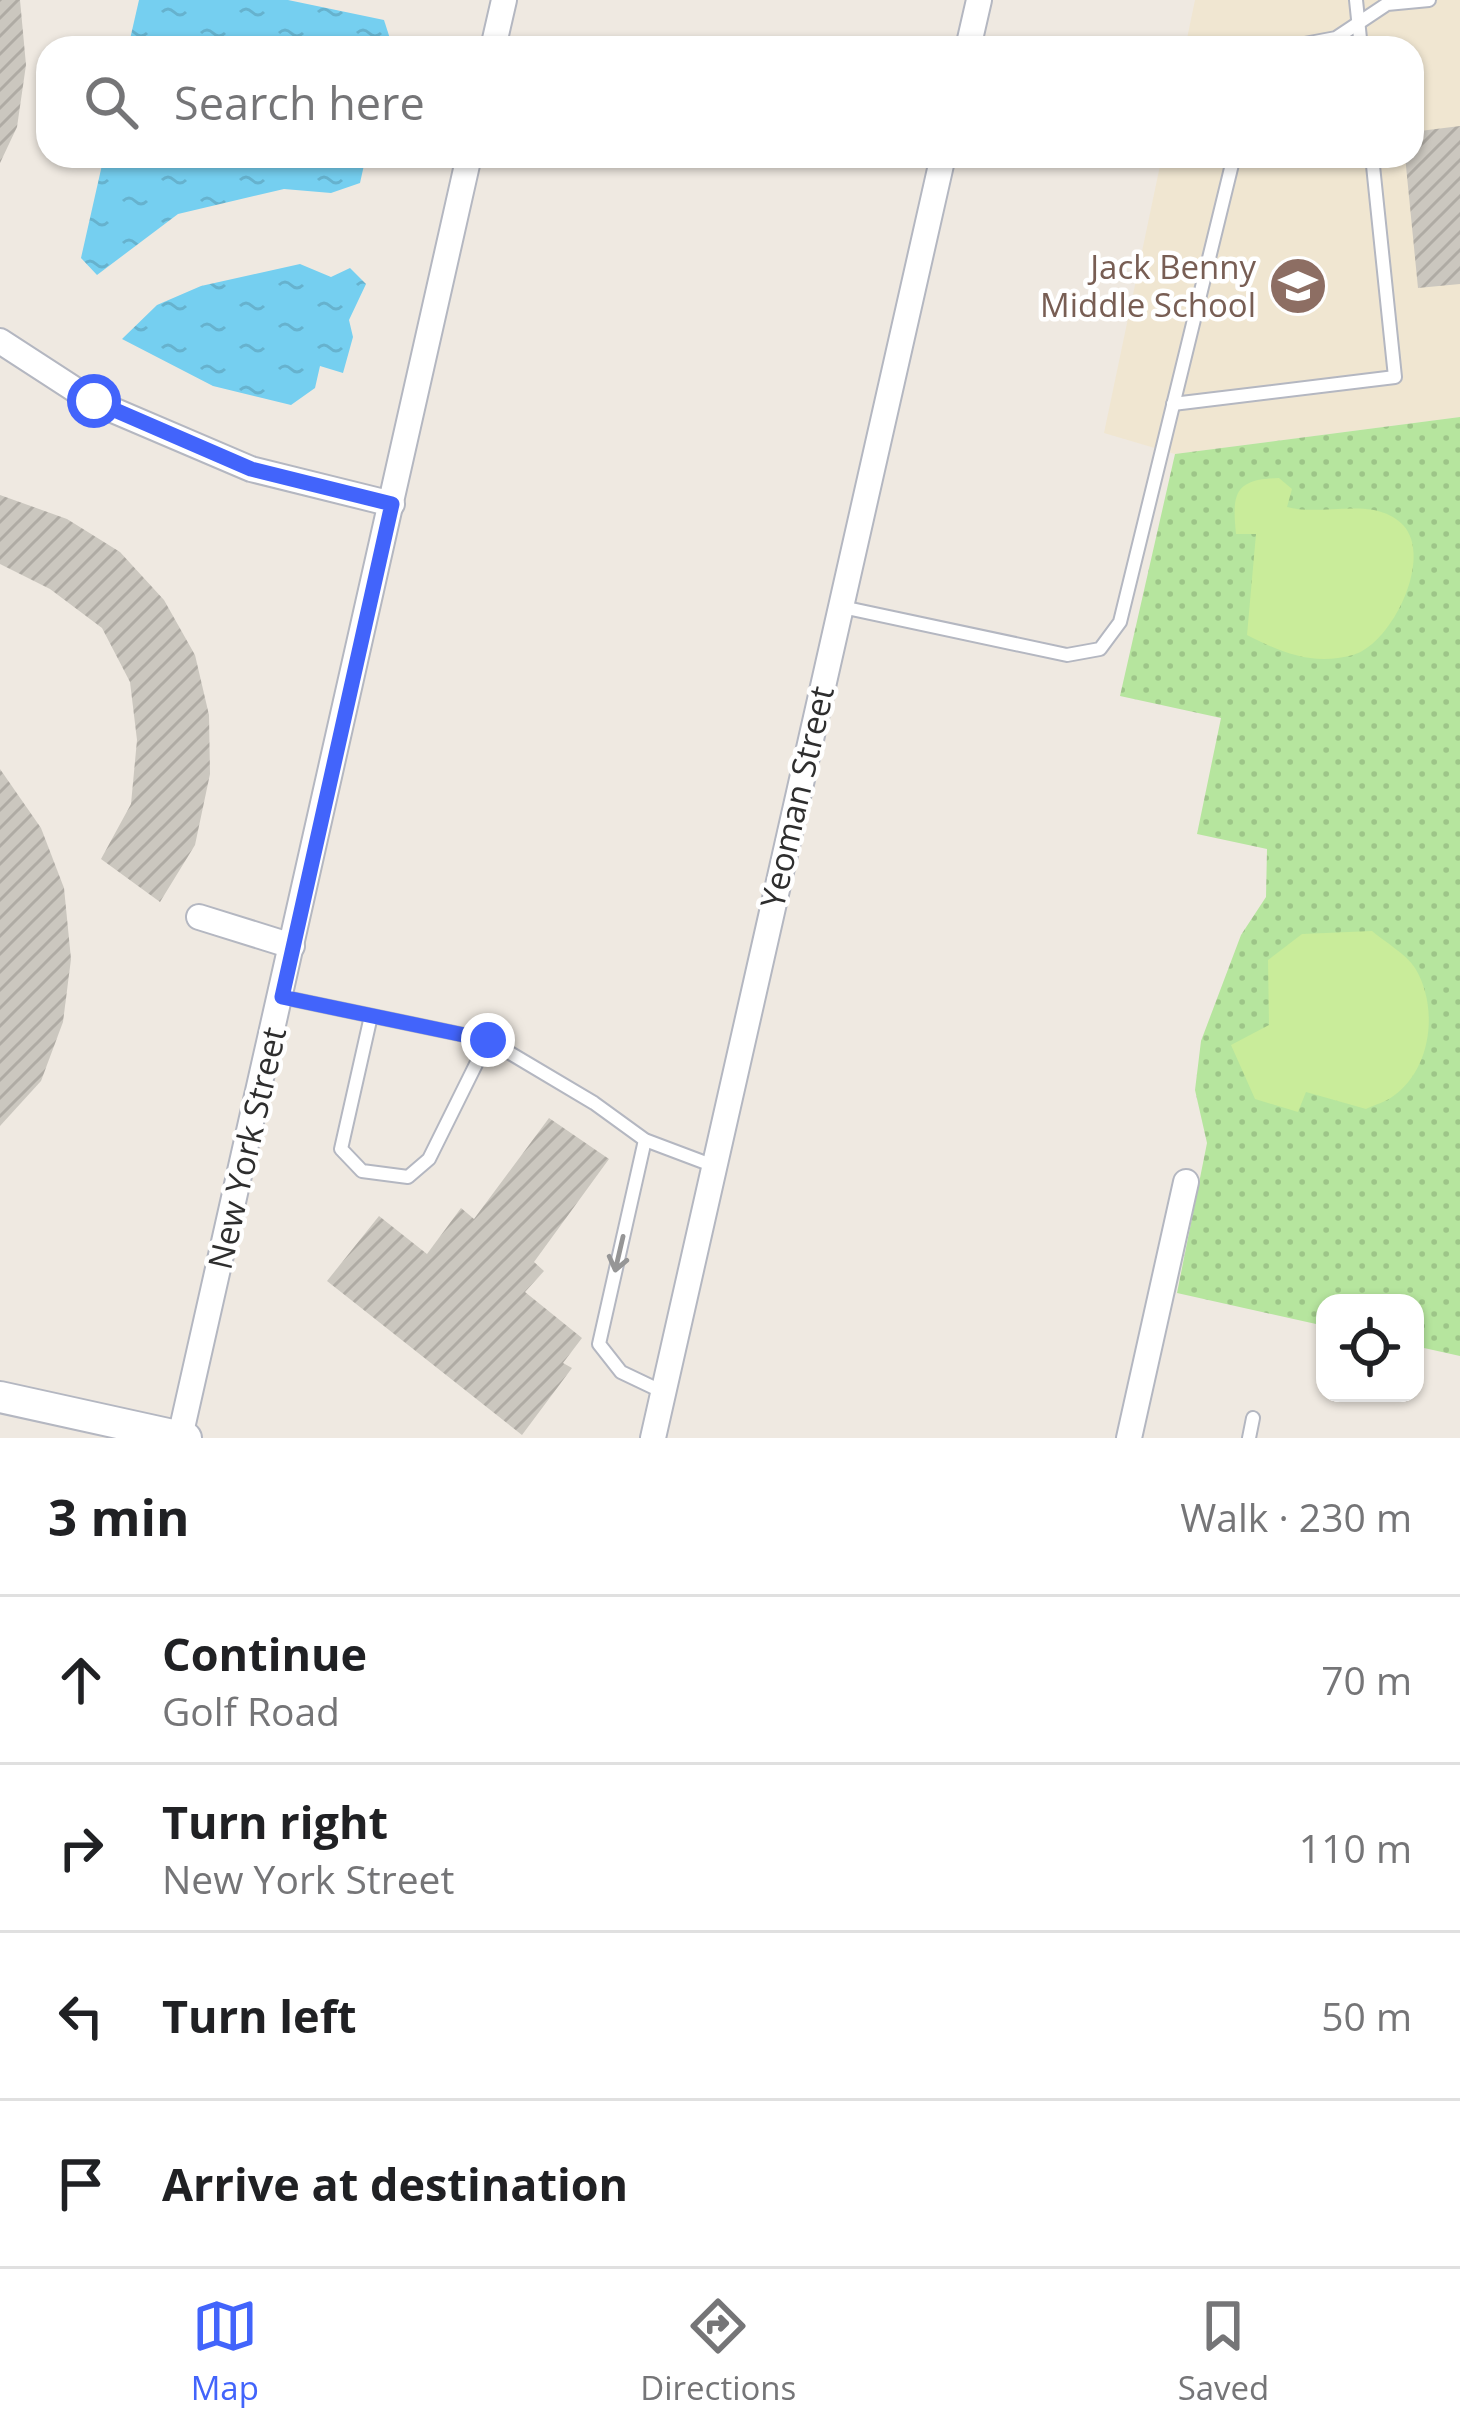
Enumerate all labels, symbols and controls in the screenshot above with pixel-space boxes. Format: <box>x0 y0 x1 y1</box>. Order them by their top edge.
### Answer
search box <box>36 36 1424 168</box>
icon: search <box>78 69 144 135</box>
text: Search here <box>174 72 425 133</box>
place label: Jack Benny Middle School <box>1040 244 1256 327</box>
school or university icon: Jack Benny Middle School <box>1267 255 1329 317</box>
route start <box>67 374 121 428</box>
street label: Yeoman Street <box>749 681 844 912</box>
route end <box>461 1013 515 1067</box>
street label: New York Street <box>197 1022 296 1273</box>
one-way arrow <box>607 1235 629 1273</box>
map controls <box>1316 1294 1424 1402</box>
button: locate <box>1316 1294 1424 1402</box>
text: 3 min <box>48 1481 190 1551</box>
text: Walk · 230 m <box>1180 1490 1412 1543</box>
text: Continue <box>162 1623 367 1684</box>
icon: ahead <box>48 1647 114 1713</box>
text: 70 m <box>1321 1653 1412 1706</box>
text: Golf Road <box>162 1684 340 1737</box>
text: Turn right <box>162 1791 388 1852</box>
icon: right <box>48 1815 114 1881</box>
text: 110 m <box>1299 1821 1412 1874</box>
text: New York Street <box>162 1852 454 1905</box>
icon: left <box>48 1983 114 2049</box>
text: Turn left <box>162 1985 357 2046</box>
text: 50 m <box>1321 1989 1412 2042</box>
icon: arrive <box>48 2151 114 2217</box>
text: Arrive at destination <box>162 2153 628 2214</box>
tab: Map <box>191 2293 259 2410</box>
tab: Directions <box>640 2293 796 2410</box>
tab: Saved <box>1178 2293 1269 2410</box>

